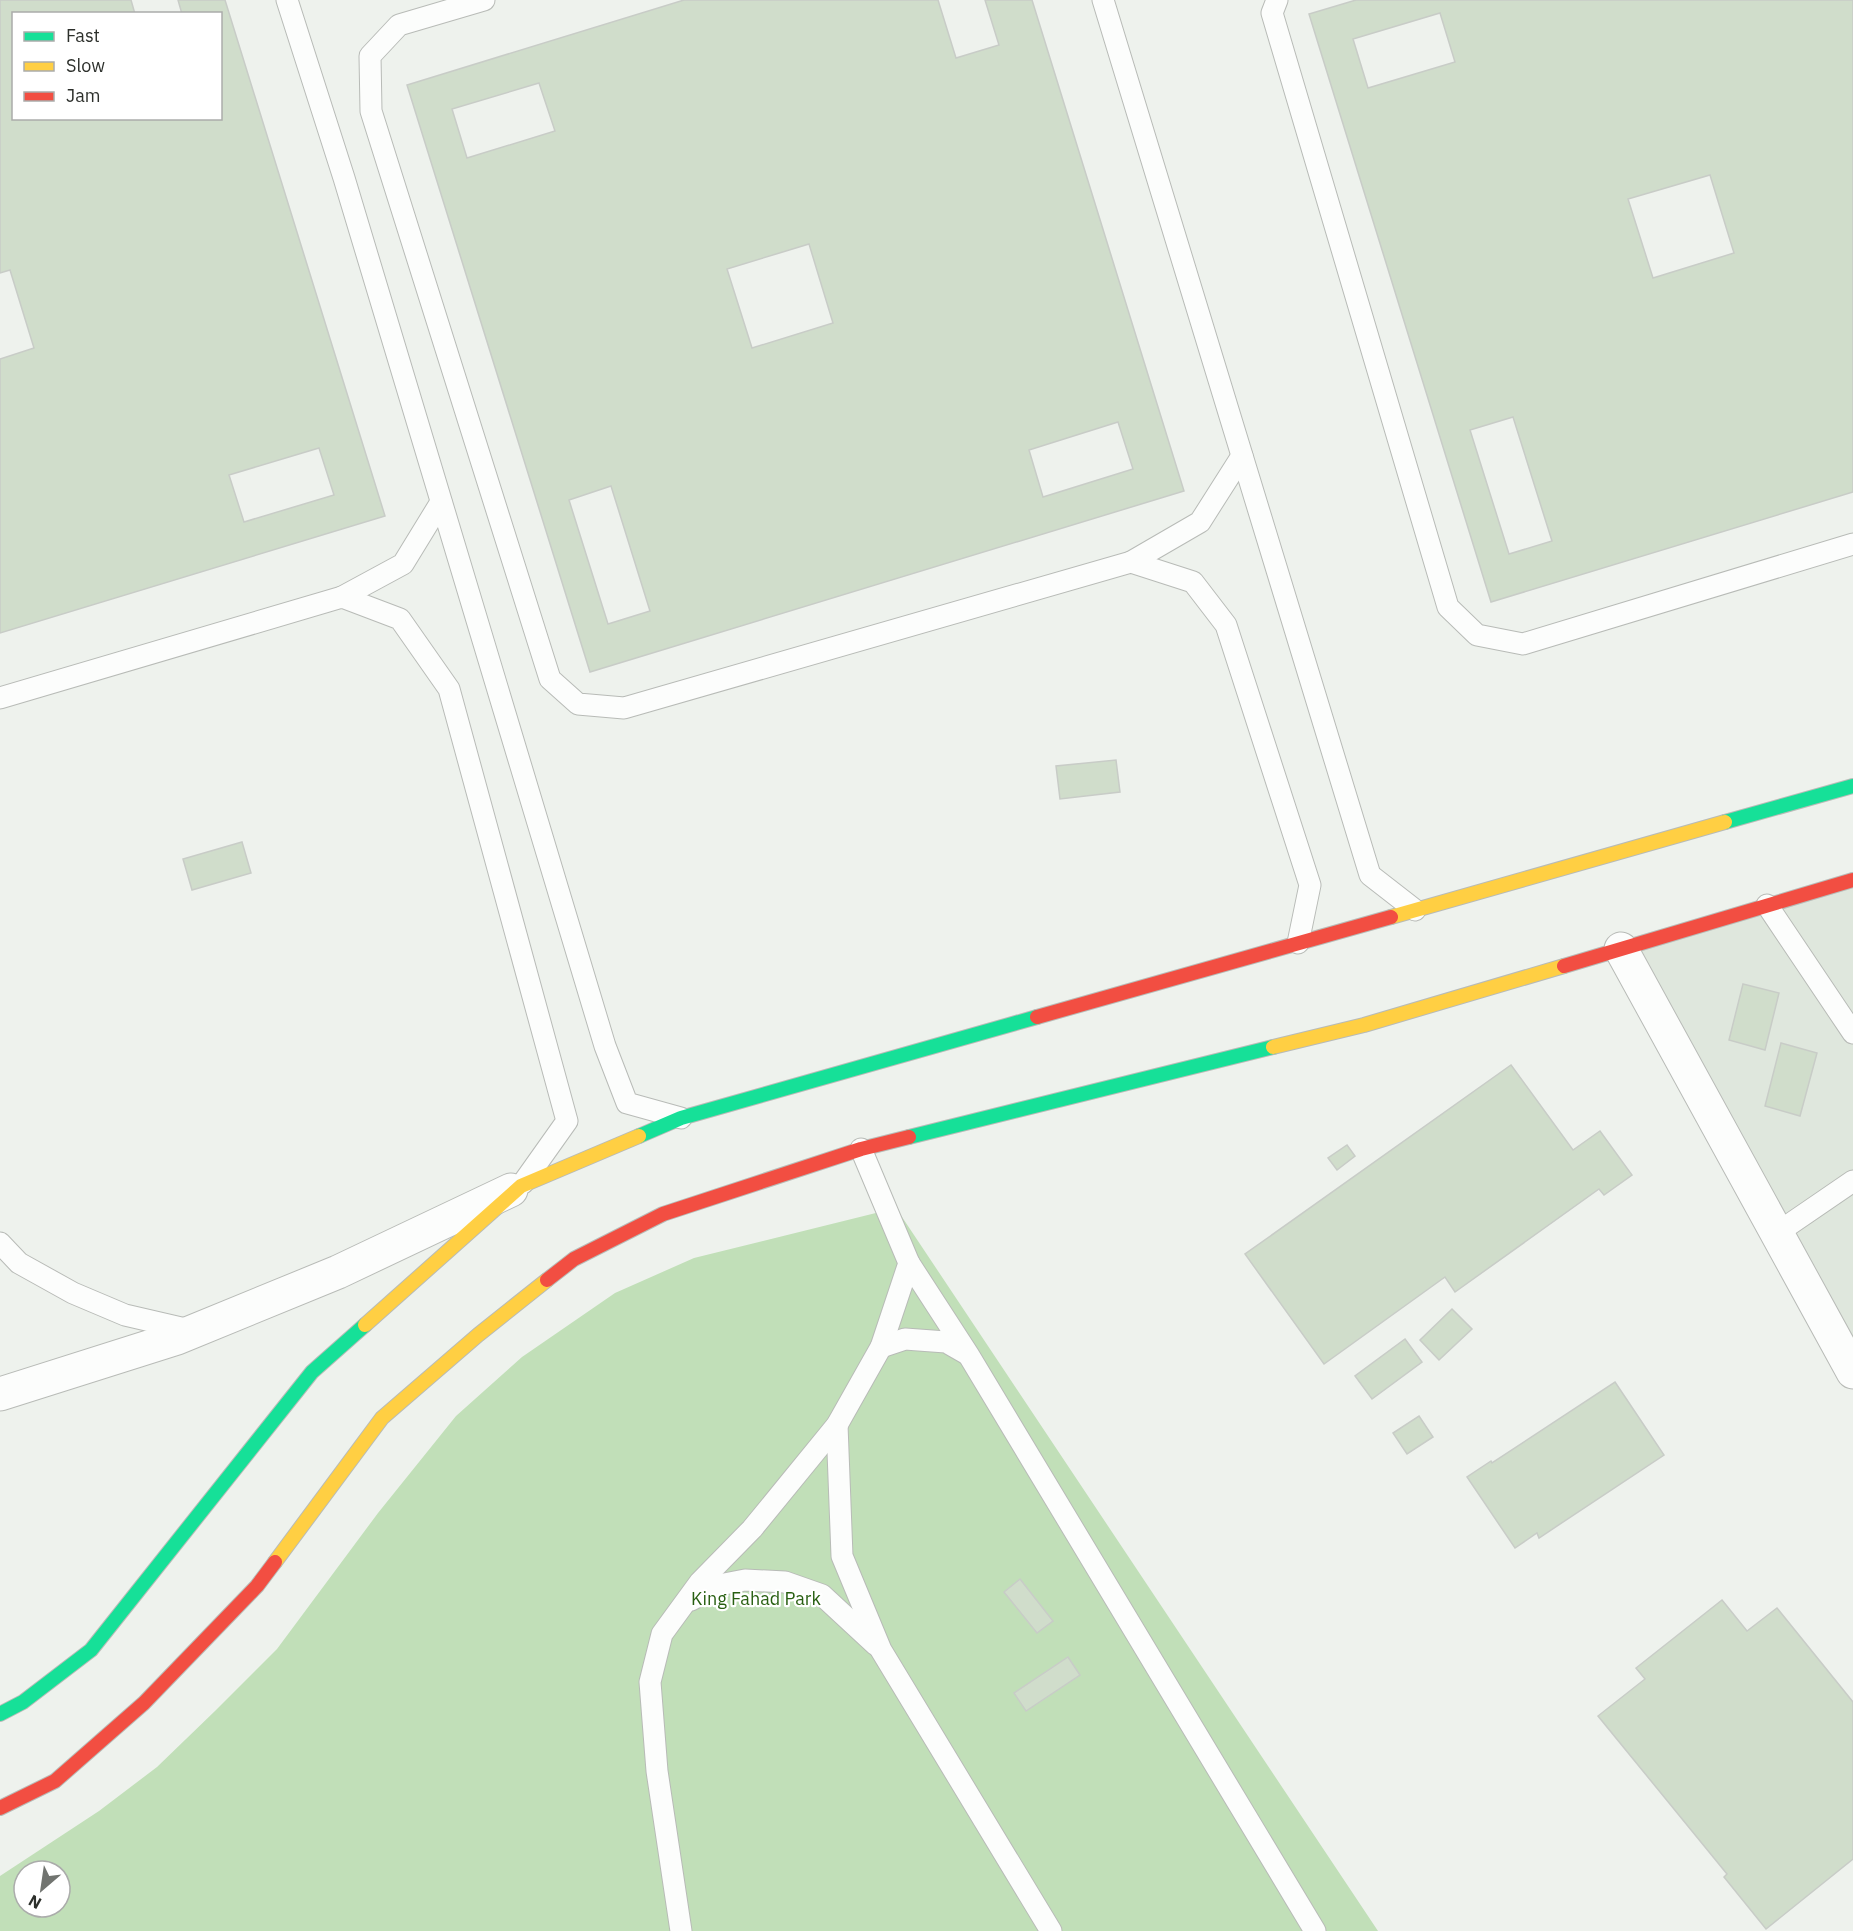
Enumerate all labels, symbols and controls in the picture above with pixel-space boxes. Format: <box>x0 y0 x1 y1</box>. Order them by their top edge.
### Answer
legend <box>12 12 222 120</box>
text: Fast <box>66 24 100 47</box>
text: Slow <box>66 54 105 77</box>
text: Jam <box>66 84 101 107</box>
park label: King Fahad Park <box>691 1587 821 1610</box>
north arrow <box>12 1859 72 1919</box>
text: N <box>25 1891 45 1914</box>

